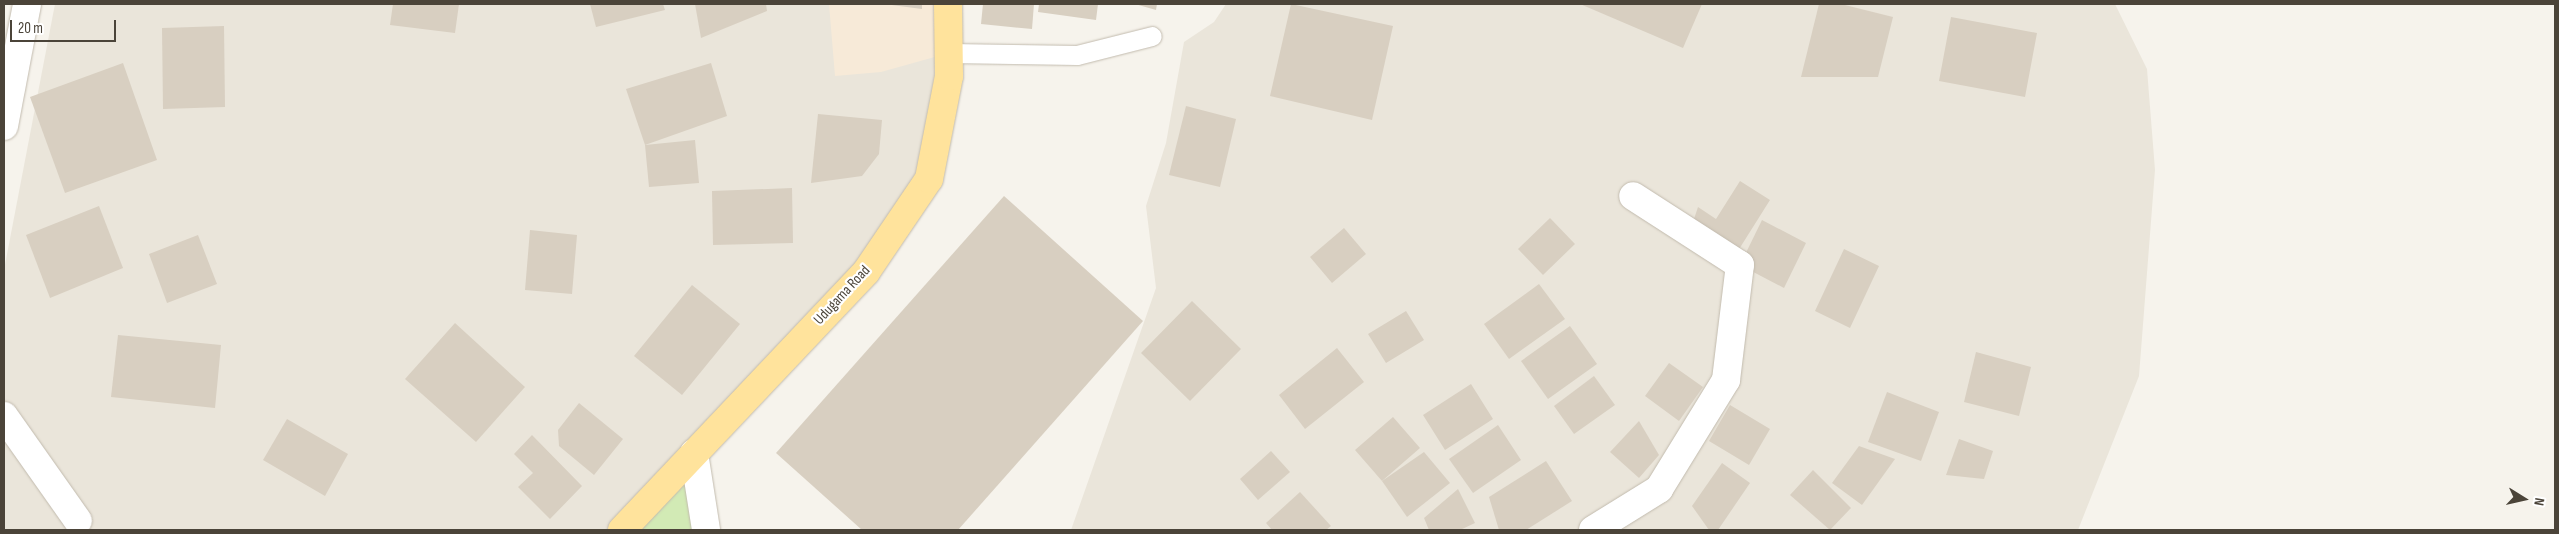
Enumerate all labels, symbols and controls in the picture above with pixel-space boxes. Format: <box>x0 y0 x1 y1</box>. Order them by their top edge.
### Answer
scale bar <box>12 10 119 42</box>
text: 20 m <box>18 19 43 38</box>
street label: Udugama Road <box>810 262 874 328</box>
north arrow <box>2499 474 2549 524</box>
text: N <box>2530 497 2548 507</box>

